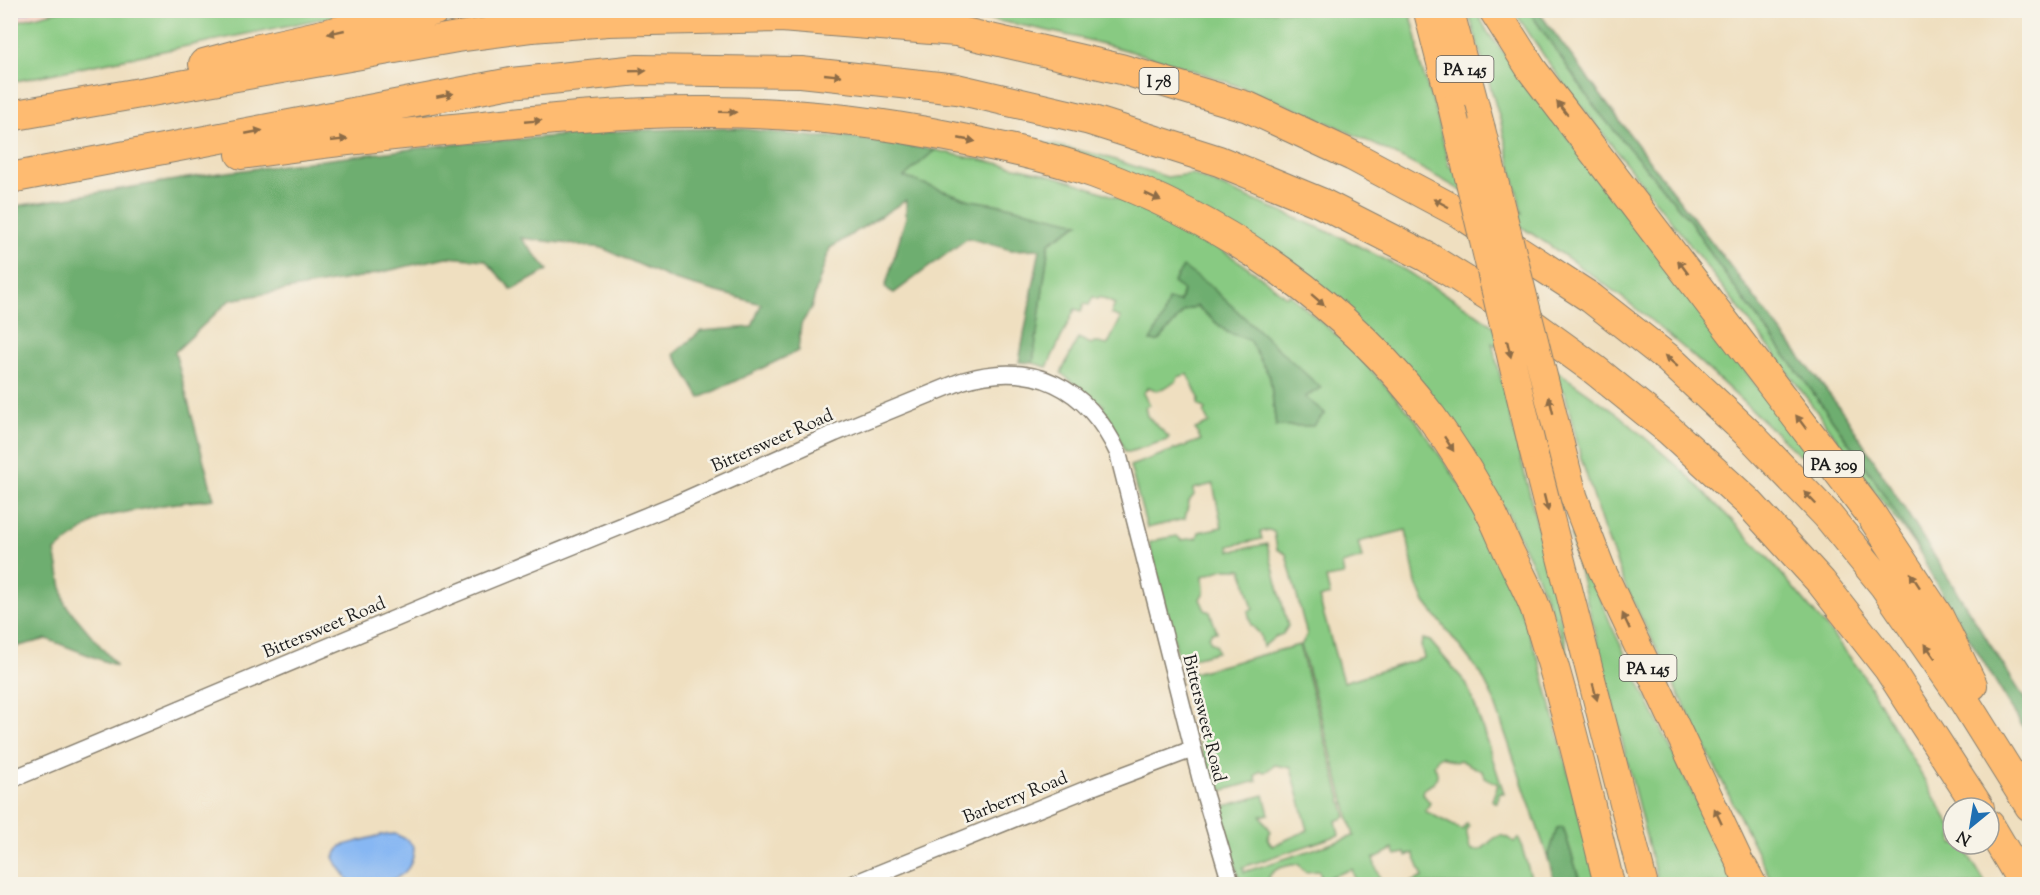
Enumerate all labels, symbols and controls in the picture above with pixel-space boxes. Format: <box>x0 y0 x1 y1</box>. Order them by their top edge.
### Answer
one-way arrow <box>327 27 346 37</box>
road number: PA 145 <box>1436 56 1494 82</box>
one-way arrow <box>629 66 648 76</box>
road number: I 78 <box>1140 68 1178 94</box>
one-way arrow <box>824 71 843 80</box>
one-way arrow <box>436 90 455 99</box>
one-way arrow <box>1557 101 1569 116</box>
one-way arrow <box>718 107 737 117</box>
one-way arrow <box>523 117 542 126</box>
one-way arrow <box>244 127 263 136</box>
one-way arrow <box>329 135 348 145</box>
one-way arrow <box>958 136 977 145</box>
one-way arrow <box>1145 193 1162 202</box>
one-way arrow <box>1433 198 1450 208</box>
one-way arrow <box>1678 259 1690 274</box>
one-way arrow <box>1310 293 1325 306</box>
one-way arrow <box>1505 340 1515 358</box>
one-way arrow <box>1663 355 1679 368</box>
one-way arrow <box>1545 396 1555 414</box>
street label: Bittersweet Road <box>708 403 838 480</box>
one-way arrow <box>1795 414 1808 430</box>
one-way arrow <box>1443 436 1454 452</box>
road number: PA 309 <box>1804 451 1864 477</box>
one-way arrow <box>1803 490 1817 505</box>
one-way arrow <box>1542 494 1552 512</box>
one-way arrow <box>1909 572 1920 589</box>
street label: Bittersweet Road <box>259 591 390 666</box>
one-way arrow <box>1621 613 1630 630</box>
one-way arrow <box>1925 643 1936 659</box>
street label: Bittersweet Road <box>1175 652 1232 785</box>
road number: PA 145 <box>1620 655 1676 681</box>
one-way arrow <box>1591 683 1600 701</box>
street label: Barberry Road <box>959 766 1072 832</box>
north arrow <box>1941 796 2001 856</box>
one-way arrow <box>1714 808 1723 825</box>
text: N <box>1953 824 1976 850</box>

